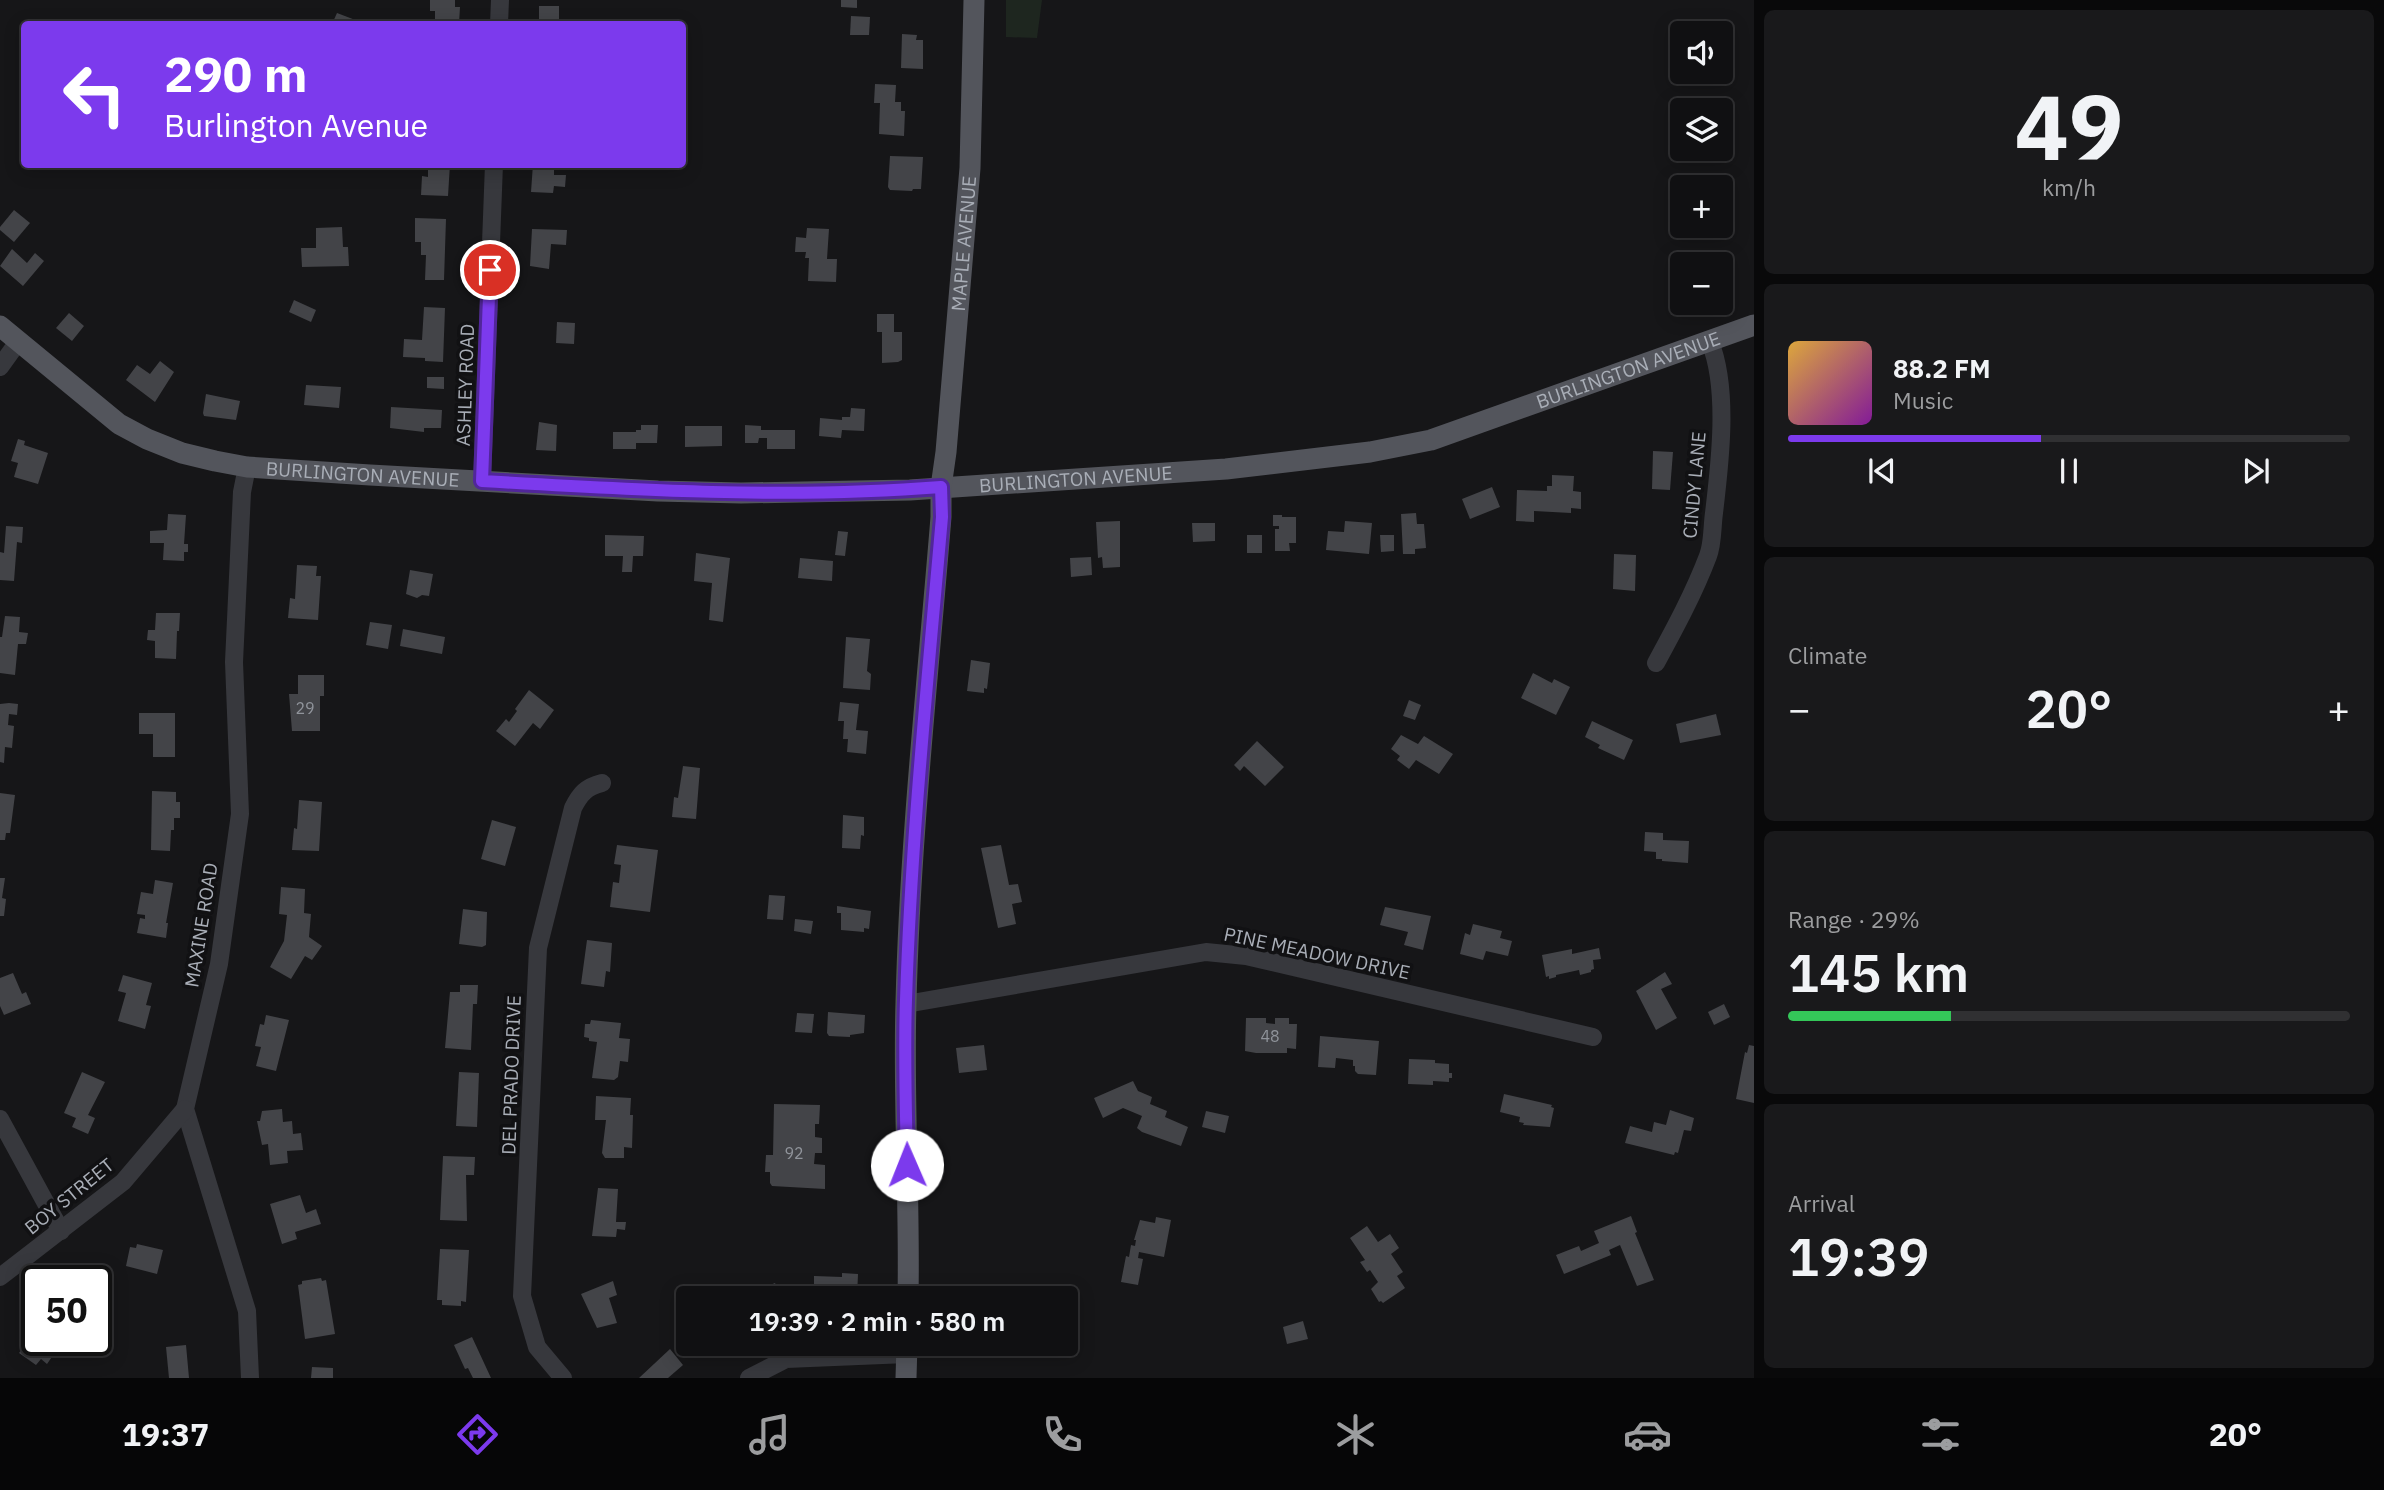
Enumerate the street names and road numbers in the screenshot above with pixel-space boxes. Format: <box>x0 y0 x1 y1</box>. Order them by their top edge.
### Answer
street label: MAPLE AVENUE <box>946 175 981 312</box>
street label: ASHLEY ROAD <box>451 323 479 447</box>
street label: BURLINGTON AVENUE <box>1533 326 1723 414</box>
street label: CINDY LANE <box>1677 430 1711 540</box>
street label: BURLINGTON AVENUE <box>265 456 460 492</box>
street label: BURLINGTON AVENUE <box>978 461 1173 497</box>
street label: MAXINE ROAD <box>179 861 223 989</box>
street label: PINE MEADOW DRIVE <box>1222 922 1412 984</box>
street label: DEL PRADO DRIVE <box>496 995 526 1155</box>
street label: BOY STREET <box>20 1153 119 1239</box>

